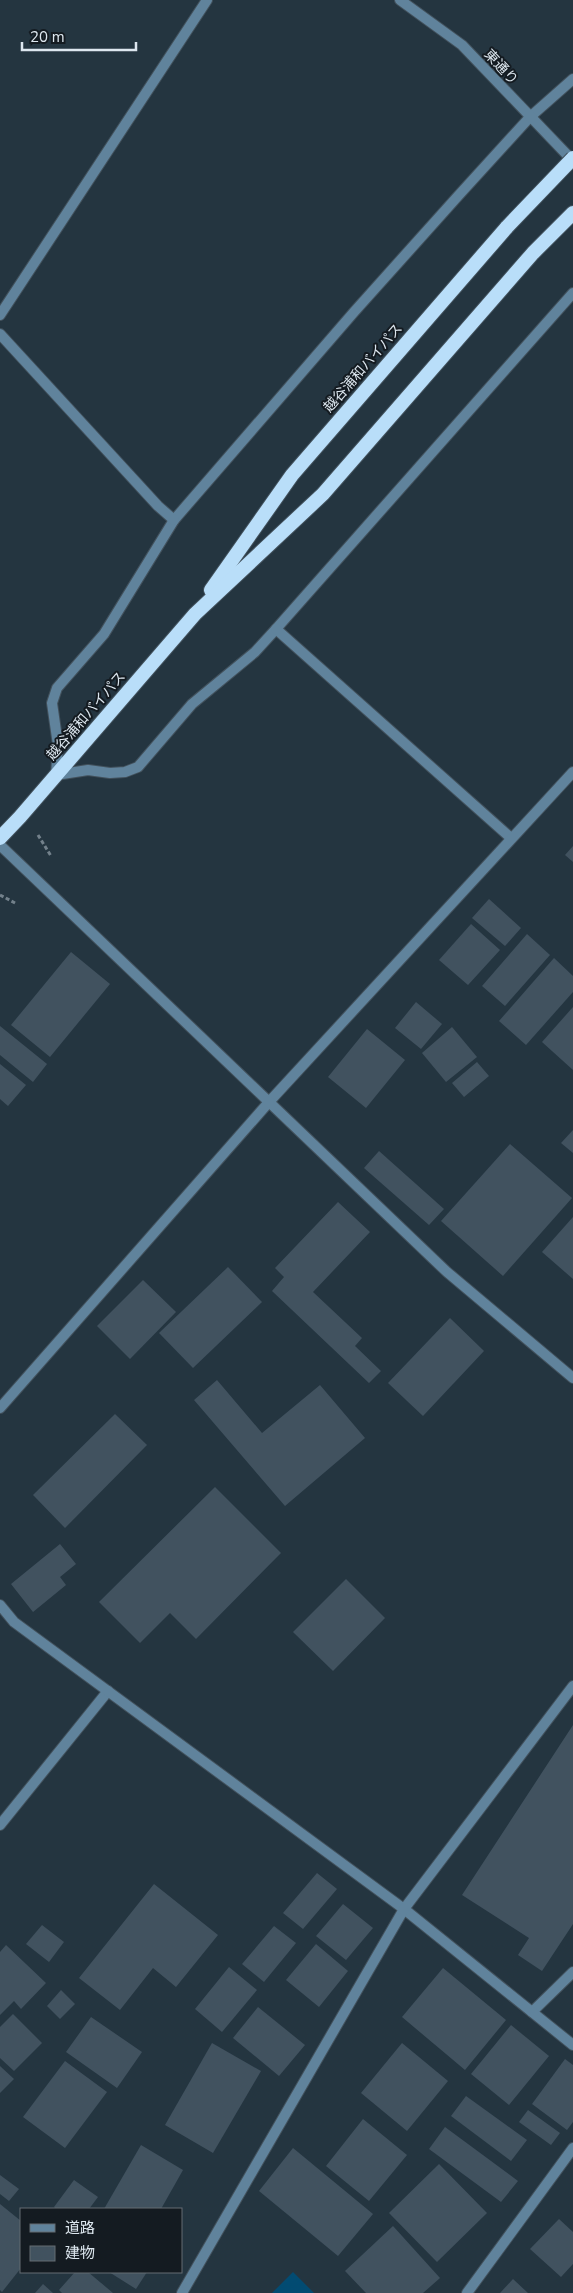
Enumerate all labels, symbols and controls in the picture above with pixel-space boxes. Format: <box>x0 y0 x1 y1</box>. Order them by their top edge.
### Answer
scale bar <box>22 20 136 52</box>
text: 20 m <box>30 27 65 47</box>
street label: 東通り <box>480 45 522 89</box>
street label: 越谷浦和バイパス <box>319 320 407 416</box>
street label: 越谷浦和バイパス <box>42 668 130 764</box>
legend <box>20 2208 182 2273</box>
text: 道路 <box>65 2218 95 2238</box>
text: 建物 <box>65 2243 95 2263</box>

